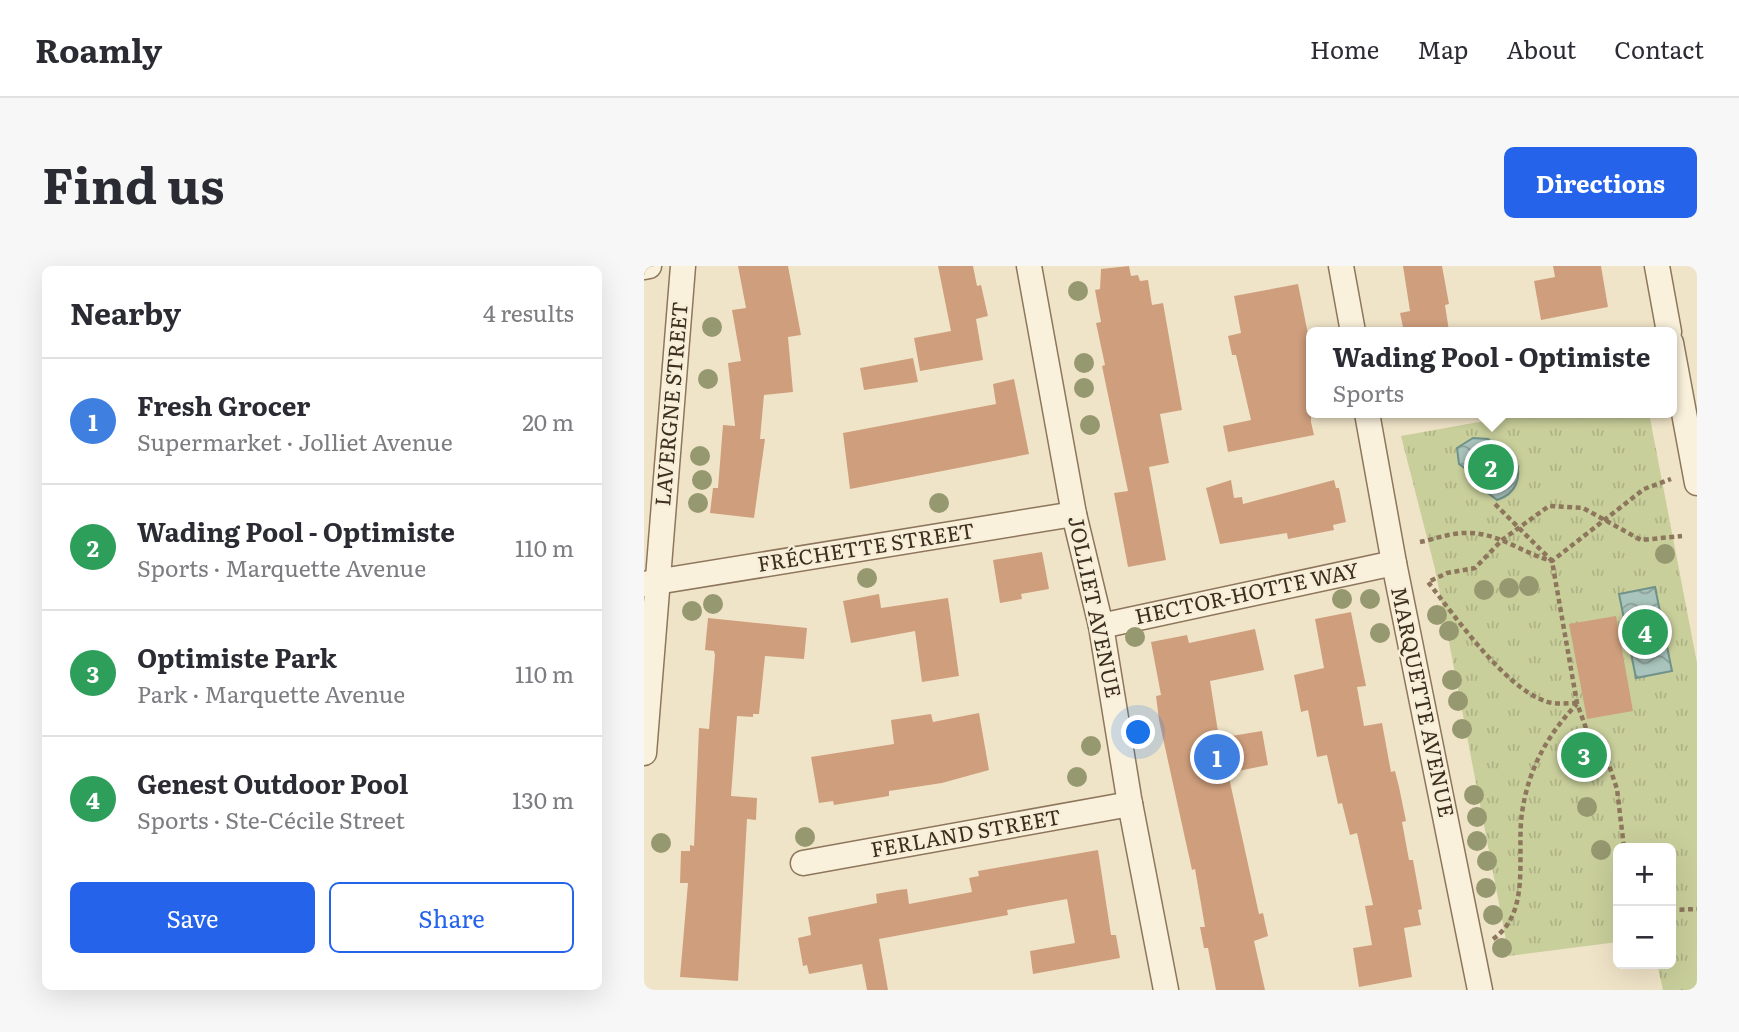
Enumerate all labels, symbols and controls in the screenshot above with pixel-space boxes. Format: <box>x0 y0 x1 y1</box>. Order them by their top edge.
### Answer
text: Roamly <box>35 24 162 73</box>
text: Home <box>1310 31 1379 66</box>
text: Map <box>1417 31 1468 66</box>
text: About <box>1506 31 1576 66</box>
text: Contact <box>1614 31 1704 66</box>
text: Find us <box>42 146 225 219</box>
button: Directions <box>1504 147 1697 218</box>
text: Nearby <box>70 290 181 334</box>
text: 4 results <box>483 295 574 329</box>
street label: LAVERGNE STREET <box>645 300 694 507</box>
popup <box>1306 327 1677 418</box>
text: Wading Pool - Optimiste <box>1333 336 1650 375</box>
text: Sports <box>1333 375 1404 409</box>
text: Fresh Grocer <box>137 385 310 424</box>
text: 1 <box>88 404 98 438</box>
text: 20 m <box>522 404 574 438</box>
text: Supermarket · Jolliet Avenue <box>137 424 453 458</box>
pin: 2 <box>1468 441 1514 493</box>
text: Wading Pool - Optimiste <box>137 511 455 550</box>
street label: FRÉCHETTE STREET <box>755 513 976 578</box>
street label: JOLLIET AVENUE <box>1062 513 1131 700</box>
text: 2 <box>87 530 99 564</box>
text: 110 m <box>515 530 574 564</box>
text: Sports · Marquette Avenue <box>137 550 426 584</box>
street label: HECTOR-HOTTE WAY <box>1132 553 1361 630</box>
street label: MARQUETTE AVENUE <box>1385 583 1464 820</box>
pin: 4 <box>1622 606 1668 658</box>
text: Optimiste Park <box>137 637 337 676</box>
text: 3 <box>87 656 99 690</box>
text: 110 m <box>515 656 574 690</box>
text: Park · Marquette Avenue <box>137 676 405 710</box>
your location <box>1121 715 1155 749</box>
pin: 3 <box>1561 729 1607 781</box>
pin: 1 <box>1194 731 1240 783</box>
text: Genest Outdoor Pool <box>137 763 408 802</box>
text: 4 <box>86 782 100 816</box>
text: 130 m <box>512 782 574 816</box>
street label: FERLAND STREET <box>868 800 1063 864</box>
text: Sports · Ste-Cécile Street <box>137 802 405 836</box>
map controls <box>1613 843 1676 969</box>
button: + <box>1613 843 1676 906</box>
button: Save <box>70 882 315 953</box>
button: Share <box>329 882 574 953</box>
button: − <box>1613 906 1676 969</box>

